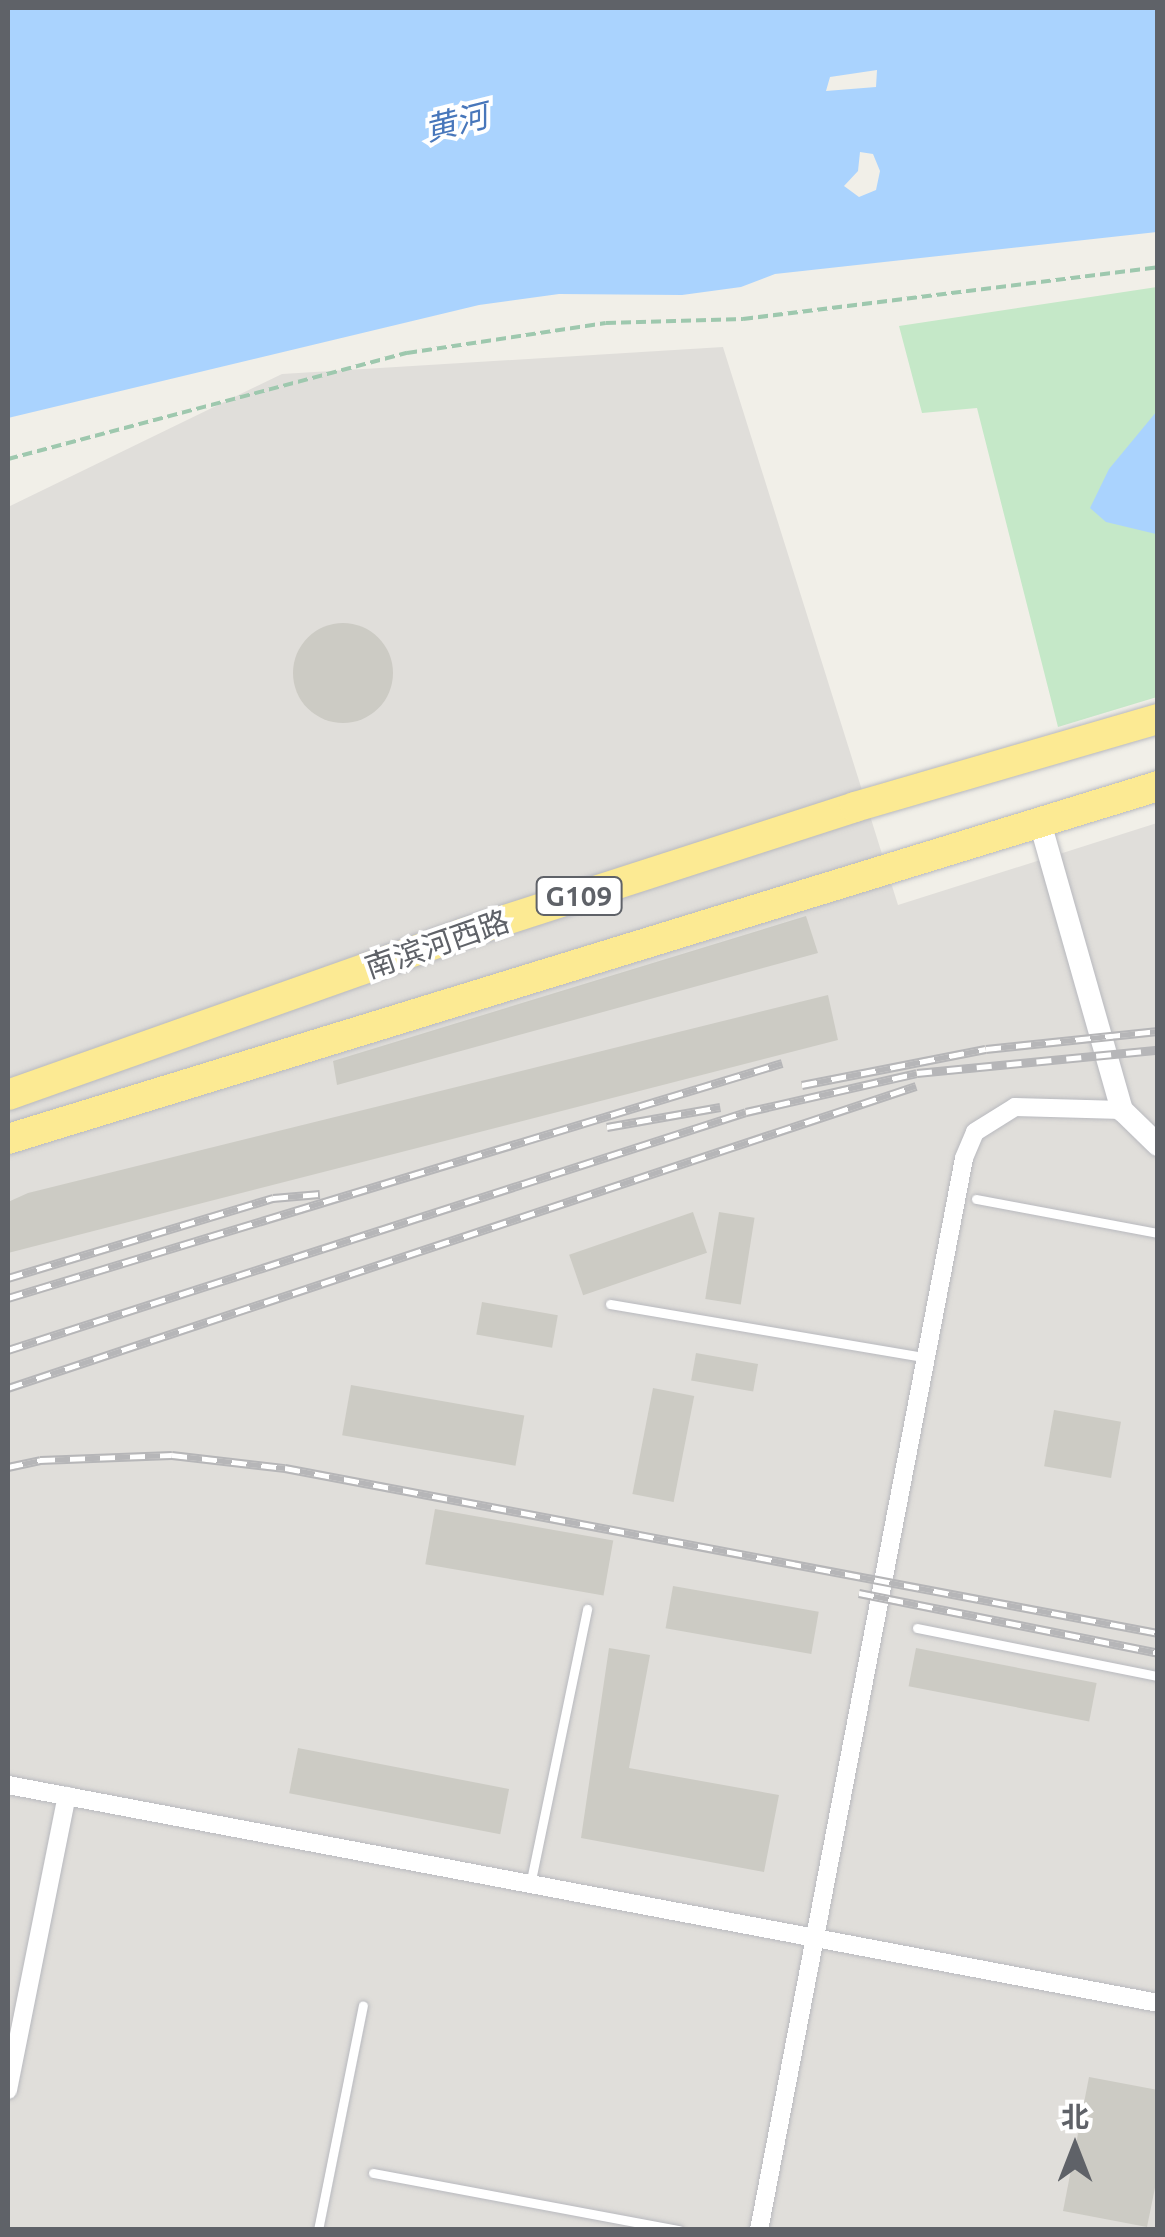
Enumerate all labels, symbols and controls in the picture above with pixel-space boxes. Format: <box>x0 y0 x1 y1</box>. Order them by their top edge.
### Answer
water label: 黄河 <box>420 96 492 148</box>
road number: G109 <box>534 873 624 919</box>
street label: 南滨河西路 <box>360 903 514 985</box>
north arrow <box>1025 2097 1125 2197</box>
text: 北 <box>1061 2101 1089 2132</box>

